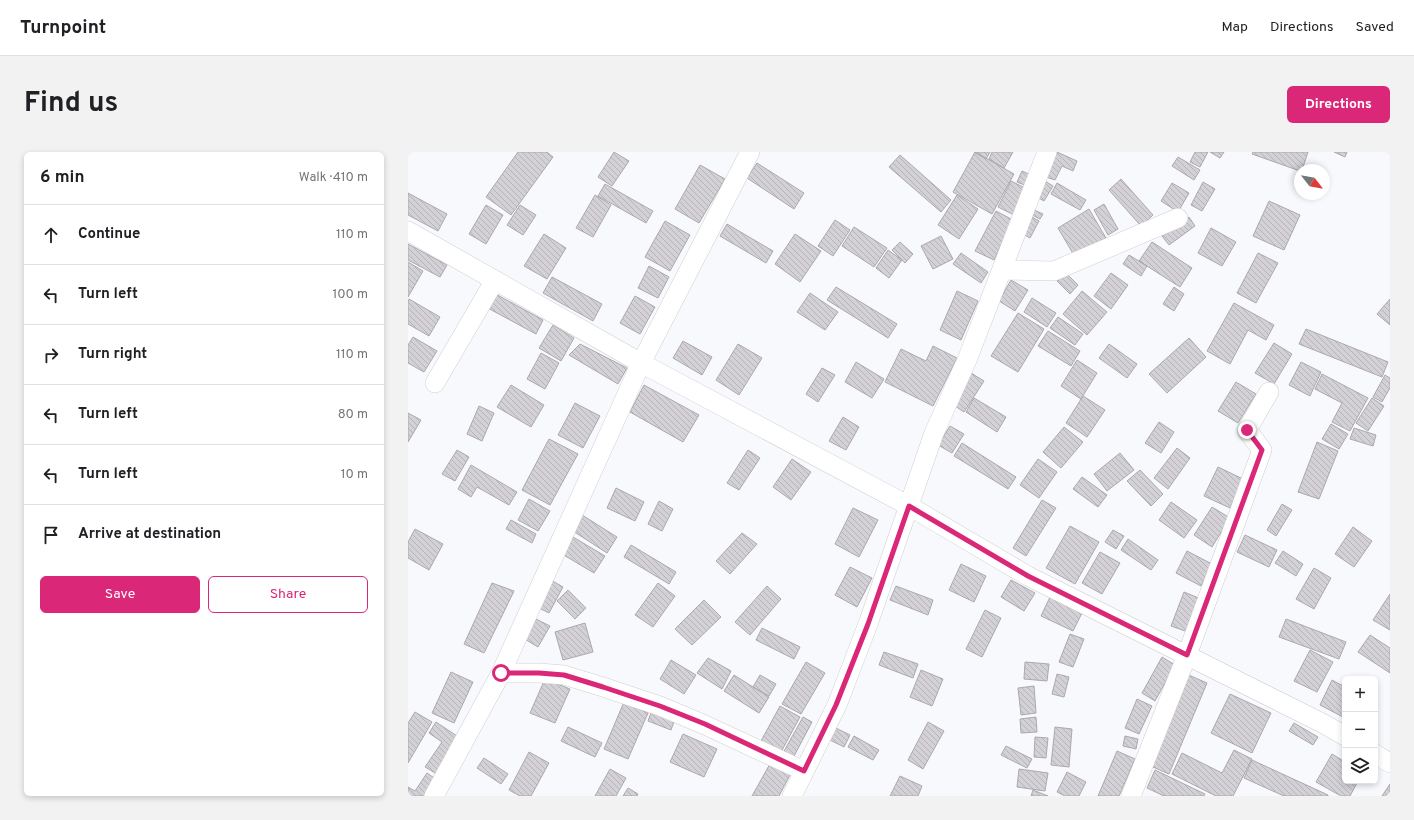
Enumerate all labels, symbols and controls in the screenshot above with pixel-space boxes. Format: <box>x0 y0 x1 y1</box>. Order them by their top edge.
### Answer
text: Turnpoint <box>20 16 106 40</box>
text: Map <box>1222 19 1248 36</box>
text: Directions <box>1270 19 1334 36</box>
text: Saved <box>1356 19 1394 36</box>
text: Find us <box>24 86 118 122</box>
button: Directions <box>1287 86 1390 123</box>
north arrow <box>1294 164 1330 200</box>
text: 6 min <box>40 167 84 189</box>
text: Walk · 410 m <box>299 170 368 186</box>
icon: ahead <box>40 224 62 246</box>
text: Continue <box>78 225 140 244</box>
text: 110 m <box>336 227 368 243</box>
icon: left <box>40 284 62 306</box>
text: Turn left <box>78 285 138 304</box>
text: 100 m <box>332 287 368 303</box>
icon: right <box>40 344 62 366</box>
text: Turn right <box>78 345 147 364</box>
text: 110 m <box>336 347 368 363</box>
icon: left <box>40 404 62 426</box>
text: Turn left <box>78 405 138 424</box>
text: 80 m <box>338 407 368 423</box>
route end <box>1238 421 1256 439</box>
icon: left <box>40 464 62 486</box>
text: Turn left <box>78 465 138 484</box>
text: 10 m <box>341 467 368 483</box>
icon: arrive <box>40 524 62 546</box>
text: Arrive at destination <box>78 525 221 544</box>
button: Save <box>40 576 200 613</box>
button: Share <box>208 576 368 613</box>
route start <box>492 664 510 682</box>
map controls <box>1342 676 1378 784</box>
button: + <box>1342 676 1378 712</box>
button: − <box>1342 712 1378 748</box>
button: layers <box>1342 748 1378 784</box>

